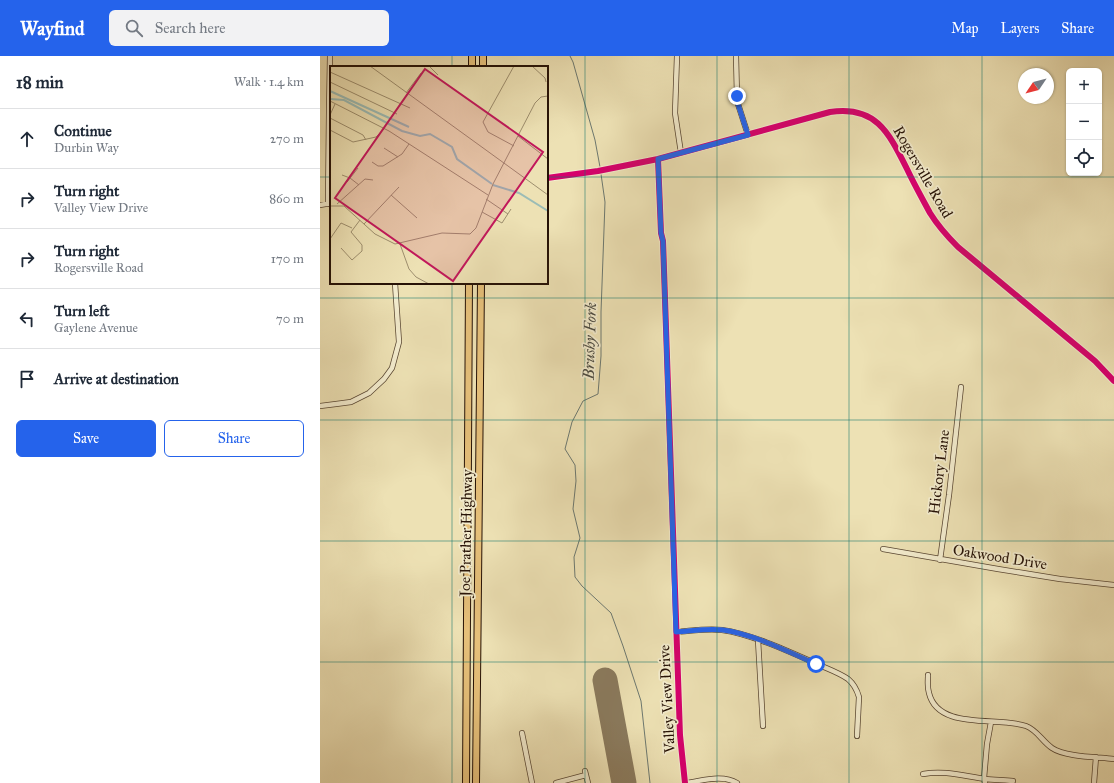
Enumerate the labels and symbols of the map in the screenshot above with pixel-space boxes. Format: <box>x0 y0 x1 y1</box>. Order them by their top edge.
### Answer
inset map <box>330 66 548 284</box>
north arrow <box>1018 68 1054 104</box>
route end <box>728 87 746 105</box>
street label: Rogersville Road <box>889 123 957 222</box>
water label: Brushy Fork <box>579 302 600 381</box>
street label: Hickory Lane <box>925 428 953 516</box>
street label: Joe Prather Highway <box>456 468 477 599</box>
street label: Oakwood Drive <box>952 541 1048 573</box>
street label: Valley View Drive <box>655 644 679 755</box>
route start <box>807 655 825 673</box>

